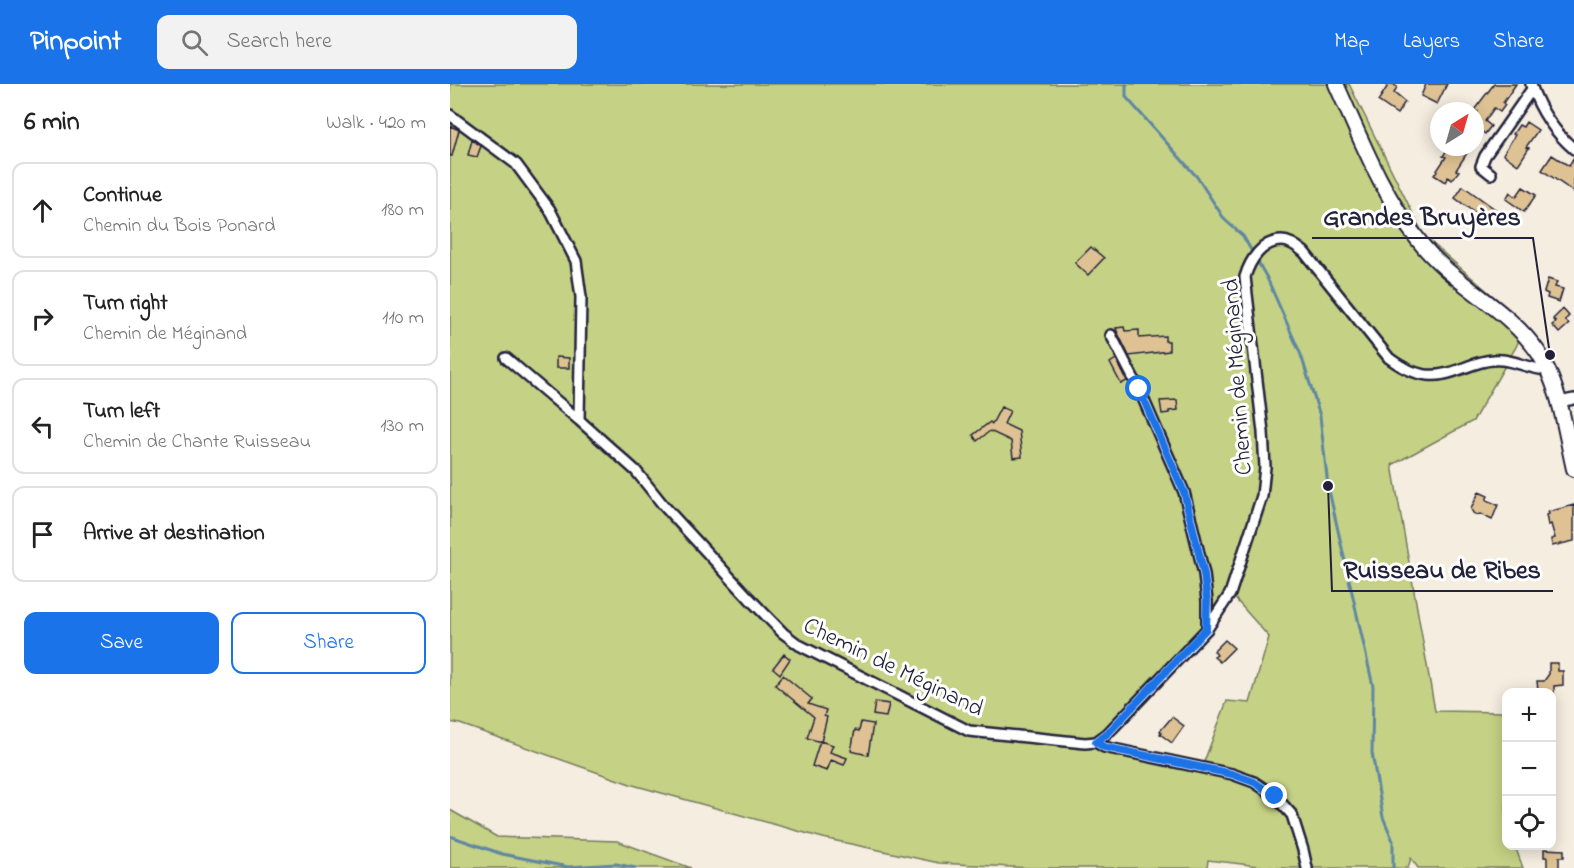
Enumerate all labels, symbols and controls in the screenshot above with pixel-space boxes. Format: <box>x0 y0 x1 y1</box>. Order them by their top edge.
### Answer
search box <box>157 15 577 69</box>
text: Pinpoint <box>30 22 121 63</box>
icon: search <box>178 26 211 59</box>
text: Search here <box>226 26 332 58</box>
text: Map <box>1334 27 1370 57</box>
text: Layers <box>1403 27 1460 57</box>
text: Share <box>1493 27 1544 57</box>
north arrow <box>1430 102 1484 156</box>
text: 6 min <box>24 104 80 142</box>
text: Walk · 420 m <box>326 109 426 138</box>
text: Continue <box>83 180 162 212</box>
icon: ahead <box>26 194 59 227</box>
callout: Grandes Bruyères <box>1312 194 1533 238</box>
text: 180 m <box>381 196 424 225</box>
text: Grandes Bruyères <box>1323 200 1521 238</box>
text: Chemin du Bois Ponard <box>83 212 276 241</box>
street label: Chemin de Méginand <box>1214 277 1263 476</box>
text: Turn right <box>83 288 168 320</box>
icon: right <box>26 302 59 335</box>
text: 110 m <box>382 304 424 333</box>
text: Chemin de Méginand <box>83 320 247 349</box>
route start <box>1125 375 1151 401</box>
text: Turn left <box>83 396 160 428</box>
icon: left <box>26 410 59 443</box>
text: 130 m <box>380 412 424 441</box>
text: Chemin de Chante Ruisseau <box>83 428 311 457</box>
icon: arrive <box>26 518 59 551</box>
text: Arrive at destination <box>83 518 265 550</box>
callout: Ruisseau de Ribes <box>1332 547 1553 591</box>
text: Ruisseau de Ribes <box>1343 553 1541 591</box>
street label: Chemin de Méginand <box>797 609 990 727</box>
button: Save <box>24 612 219 674</box>
button: Share <box>231 612 426 674</box>
map controls <box>1502 688 1556 850</box>
button: + <box>1502 688 1556 742</box>
button: − <box>1502 742 1556 796</box>
route end <box>1261 782 1287 808</box>
button: locate <box>1502 796 1556 850</box>

